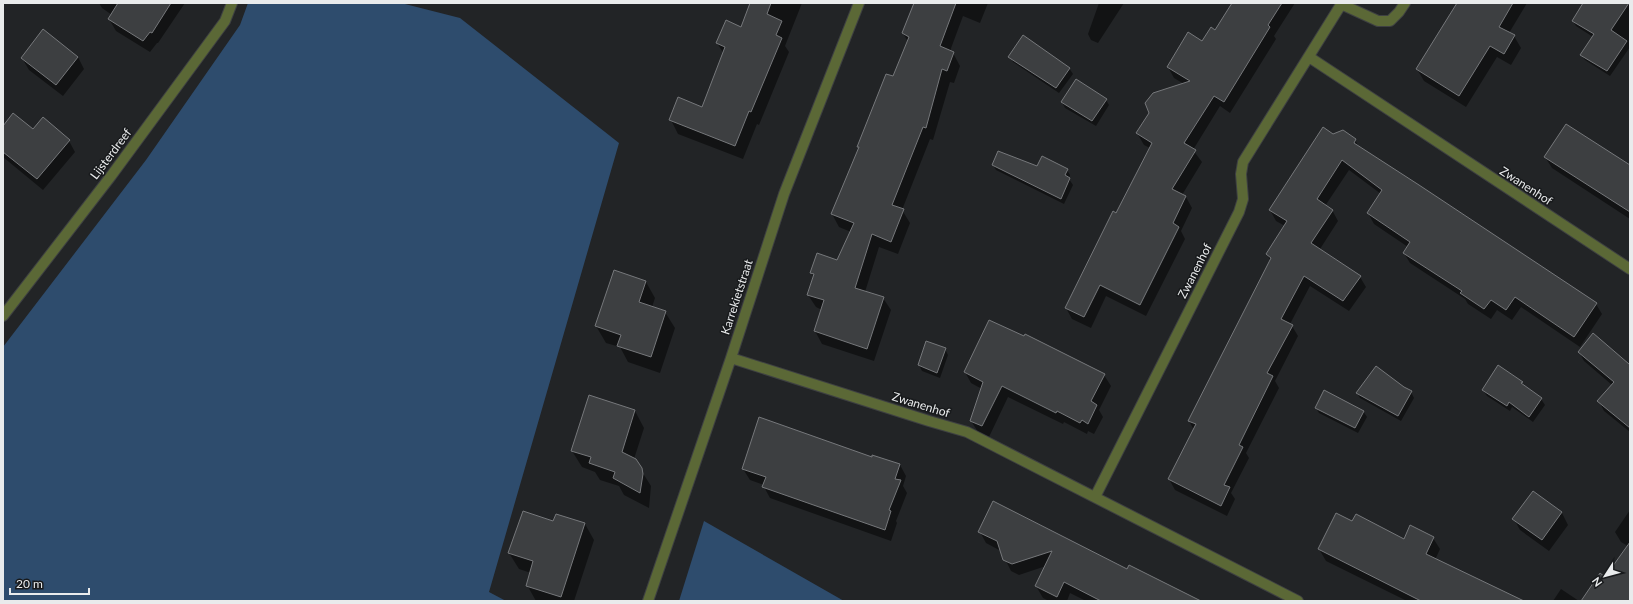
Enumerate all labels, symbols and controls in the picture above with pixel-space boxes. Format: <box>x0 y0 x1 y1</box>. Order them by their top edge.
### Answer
street label: Lijsterdreef <box>87 125 135 182</box>
street label: Zwanenhof <box>1497 163 1556 209</box>
street label: Zwanenhof <box>1174 240 1215 301</box>
street label: Karrekietstraat <box>717 257 756 336</box>
street label: Zwanenhof <box>890 389 953 421</box>
north arrow <box>1585 556 1625 596</box>
scale bar <box>10 570 89 596</box>
text: N <box>1589 575 1604 589</box>
text: 20 m <box>16 576 43 591</box>

